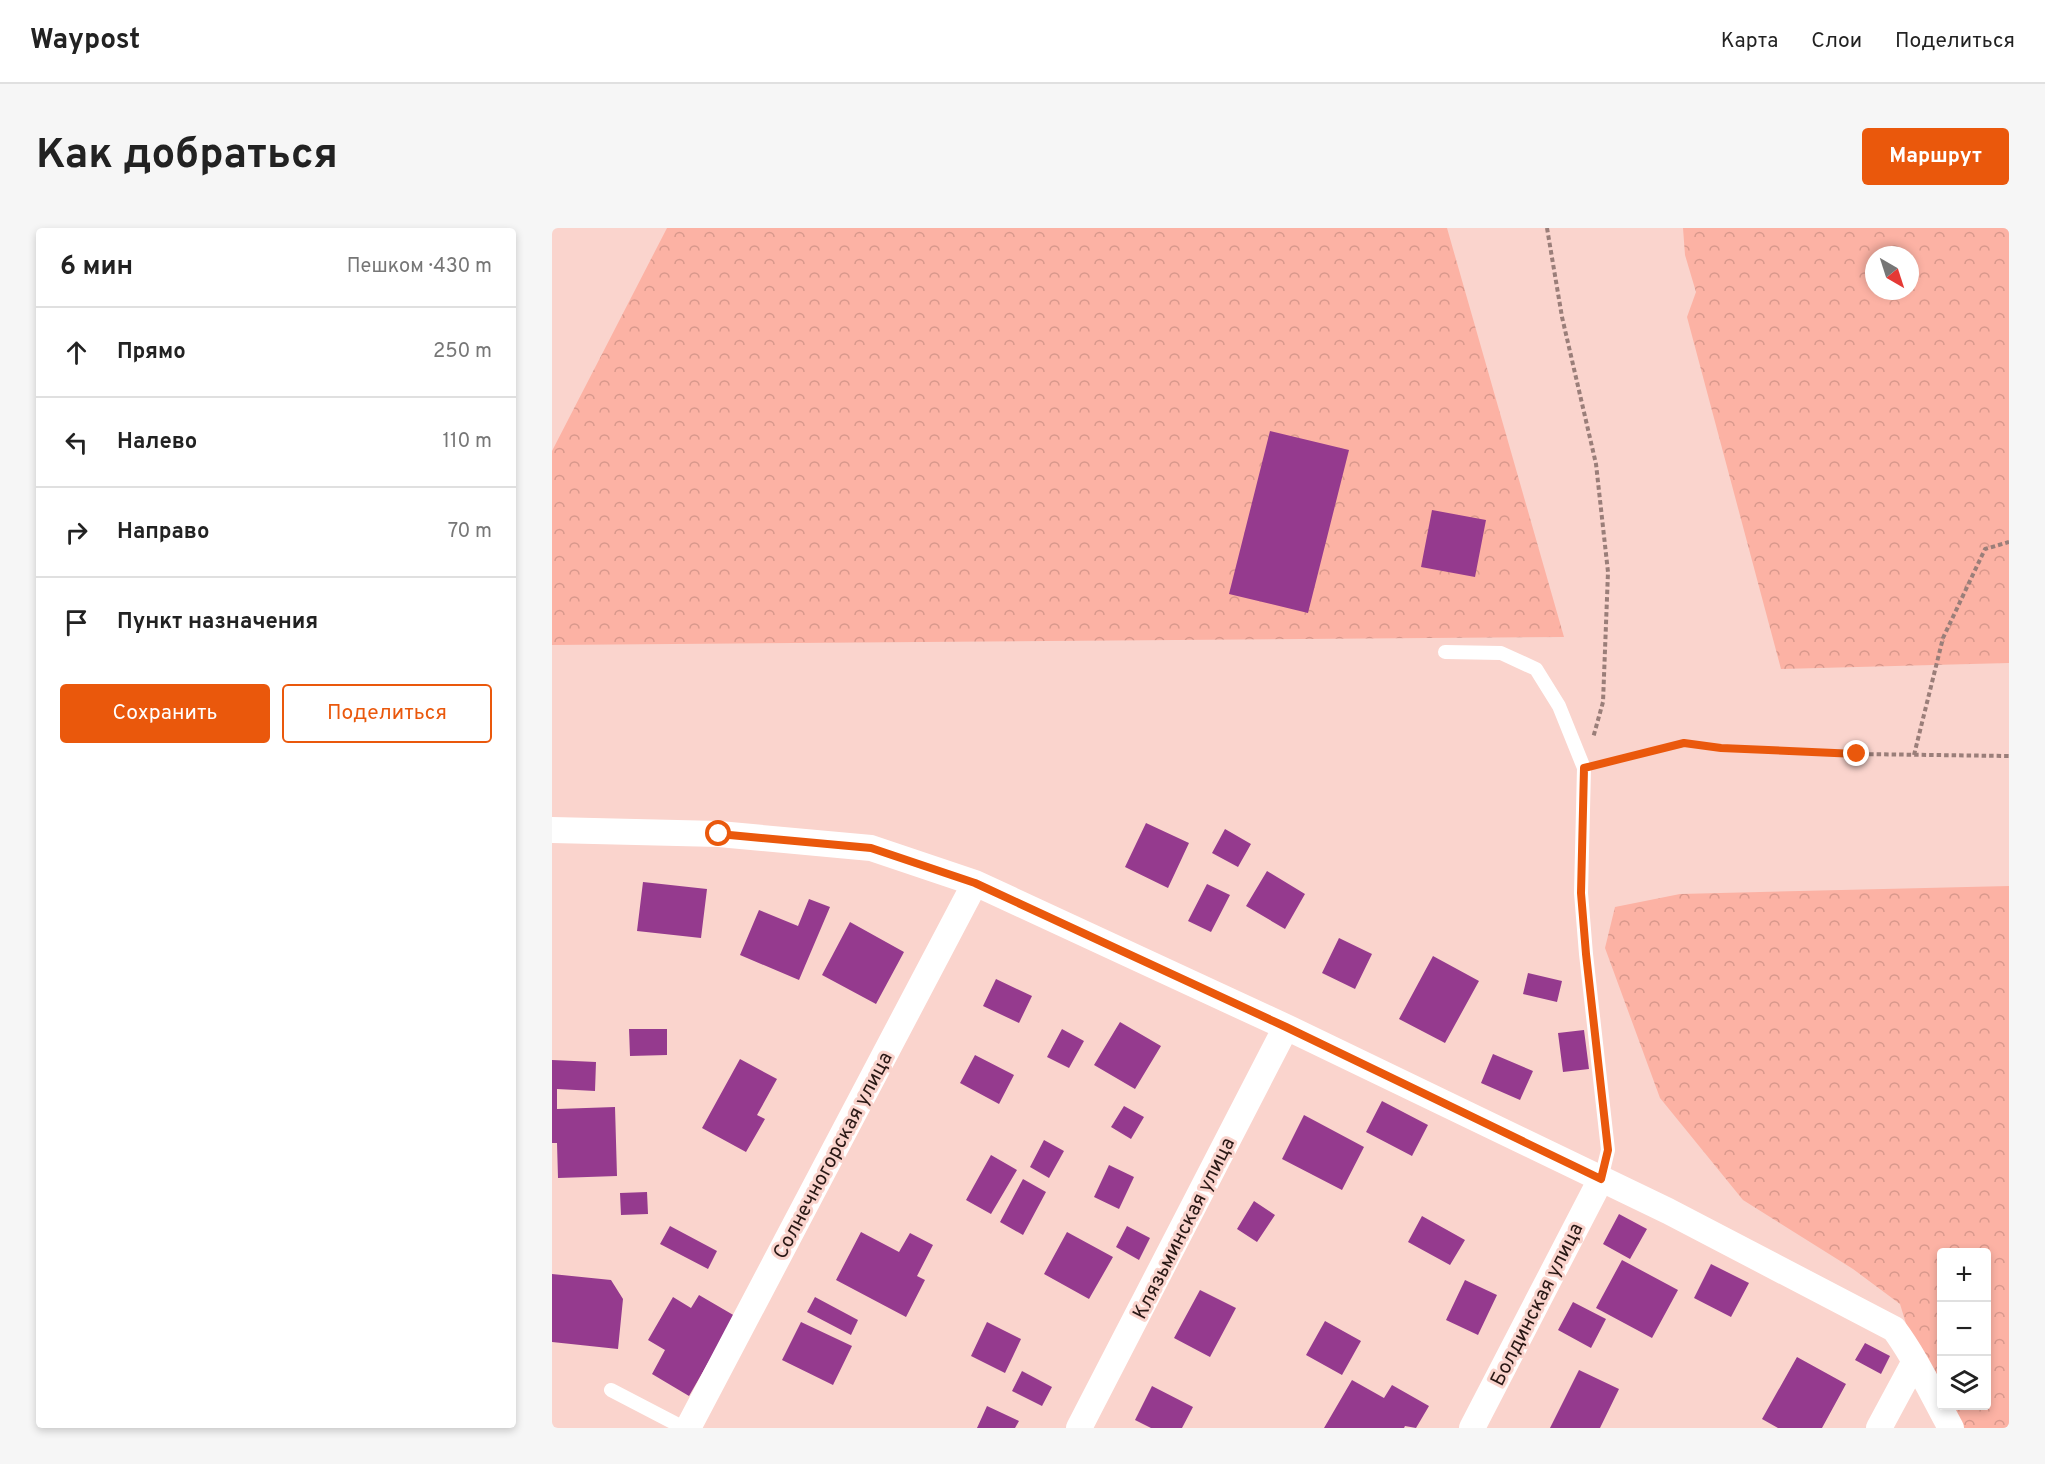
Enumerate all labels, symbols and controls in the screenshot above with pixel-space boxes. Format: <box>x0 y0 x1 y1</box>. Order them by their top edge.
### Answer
text: Waypost <box>30 23 140 59</box>
text: Карта <box>1721 28 1778 55</box>
text: Слои <box>1811 28 1862 55</box>
text: Поделиться <box>1895 28 2015 55</box>
button: Маршрут <box>1862 128 2009 185</box>
text: Как добраться <box>36 130 338 183</box>
north arrow <box>1865 246 1919 300</box>
text: 6 мин <box>60 251 133 284</box>
text: Пешком · 430 m <box>347 254 492 280</box>
icon: ahead <box>60 336 93 369</box>
text: Прямо <box>117 339 186 366</box>
text: 250 m <box>433 339 492 365</box>
icon: left <box>60 426 93 459</box>
text: Налево <box>117 429 197 456</box>
text: 110 m <box>443 429 492 455</box>
icon: right <box>60 516 93 549</box>
text: Направо <box>117 519 209 546</box>
text: 70 m <box>448 519 492 545</box>
icon: arrive <box>60 606 93 639</box>
text: Пункт назначения <box>117 609 318 636</box>
button: Сохранить <box>60 684 270 743</box>
button: Поделиться <box>282 684 492 743</box>
route end <box>1843 740 1869 766</box>
route start <box>705 820 731 846</box>
street label: Солнечногорская улица <box>768 1048 899 1264</box>
street label: Клязьминская улица <box>1128 1134 1242 1324</box>
street label: Болдинская улица <box>1485 1219 1590 1391</box>
map controls <box>1937 1248 1991 1410</box>
button: + <box>1937 1248 1991 1302</box>
button: − <box>1937 1302 1991 1356</box>
button: layers <box>1937 1356 1991 1410</box>

